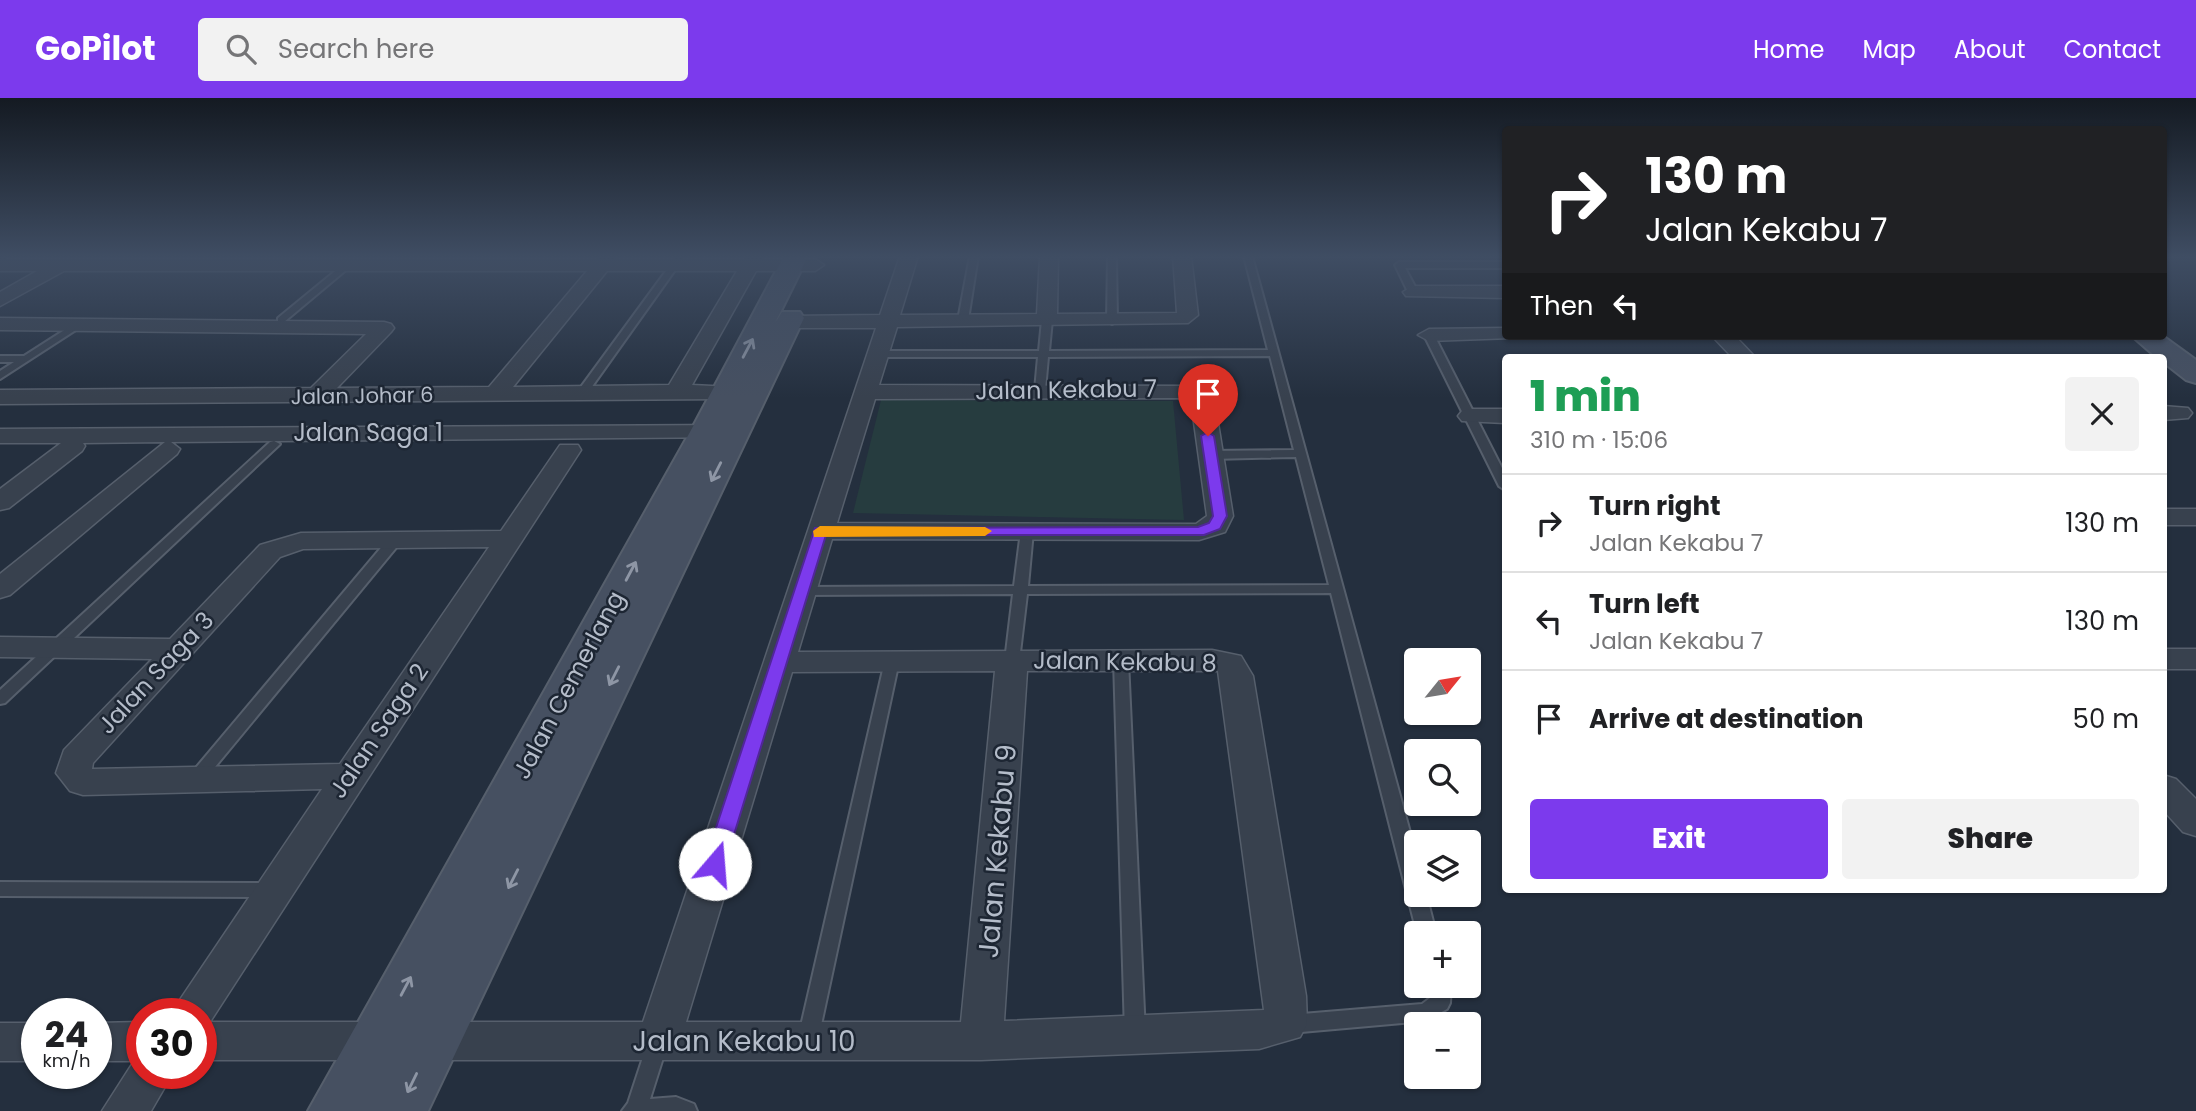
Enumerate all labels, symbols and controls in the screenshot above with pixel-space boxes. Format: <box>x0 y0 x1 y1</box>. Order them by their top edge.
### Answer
search box <box>198 18 688 81</box>
text: GoPilot <box>35 25 156 72</box>
icon: search <box>222 30 260 68</box>
text: Search here <box>278 31 434 67</box>
text: Home <box>1753 33 1825 66</box>
text: Map <box>1863 33 1916 66</box>
text: About <box>1954 33 2025 66</box>
text: Contact <box>2063 33 2161 66</box>
text: 130 m <box>1645 142 1787 210</box>
icon: right <box>1530 154 1621 245</box>
text: Jalan Kekabu 7 <box>1645 207 1887 252</box>
icon: left <box>1607 287 1645 325</box>
text: Then <box>1530 288 1593 324</box>
one-way arrow <box>741 338 755 358</box>
pin <box>1178 364 1238 436</box>
text: 1 min <box>1530 367 1641 426</box>
street label: Jalan Kekabu 7 <box>975 371 1157 408</box>
icon: arrive <box>1189 375 1227 413</box>
button: close <box>2065 377 2139 451</box>
street label: Jalan Johar 6 <box>290 380 434 411</box>
street label: Jalan Saga 1 <box>293 416 443 449</box>
text: 310 m · 15:06 <box>1530 424 1668 456</box>
one-way arrow <box>708 461 722 482</box>
text: Turn right <box>1589 488 1721 524</box>
icon: right <box>1530 504 1568 542</box>
text: 130 m <box>2065 505 2139 541</box>
text: Jalan Kekabu 7 <box>1589 527 1763 559</box>
one-way arrow <box>625 561 638 582</box>
street label: Jalan Cemerlang <box>505 585 632 785</box>
text: Turn left <box>1589 586 1700 622</box>
icon: left <box>1530 602 1568 640</box>
text: 130 m <box>2065 603 2139 639</box>
street label: Jalan Saga 3 <box>90 604 221 741</box>
text: Jalan Kekabu 7 <box>1589 625 1763 657</box>
street label: Jalan Kekabu 8 <box>1033 643 1217 680</box>
north arrow <box>1404 648 1480 724</box>
map controls <box>1404 648 1481 1089</box>
street label: Jalan Saga 2 <box>321 657 436 805</box>
one-way arrow <box>607 665 621 686</box>
icon: arrive <box>1530 700 1568 738</box>
text: Arrive at destination <box>1589 701 1864 737</box>
text: 50 m <box>2073 701 2139 737</box>
button: search <box>1404 739 1481 816</box>
street label: Jalan Kekabu 9 <box>969 743 1026 960</box>
button: Exit <box>1530 799 1828 879</box>
button: Share <box>1842 799 2139 879</box>
position arrow <box>678 827 752 901</box>
button: layers <box>1404 830 1481 907</box>
one-way arrow <box>505 868 519 889</box>
button: + <box>1404 921 1481 998</box>
one-way arrow <box>399 977 413 997</box>
speed limit sign: 30 <box>126 998 217 1089</box>
text: 24 <box>45 1010 88 1059</box>
button: − <box>1404 1012 1481 1089</box>
street label: Jalan Kekabu 10 <box>632 1022 856 1061</box>
text: km/h <box>43 1048 90 1073</box>
one-way arrow <box>404 1072 418 1093</box>

